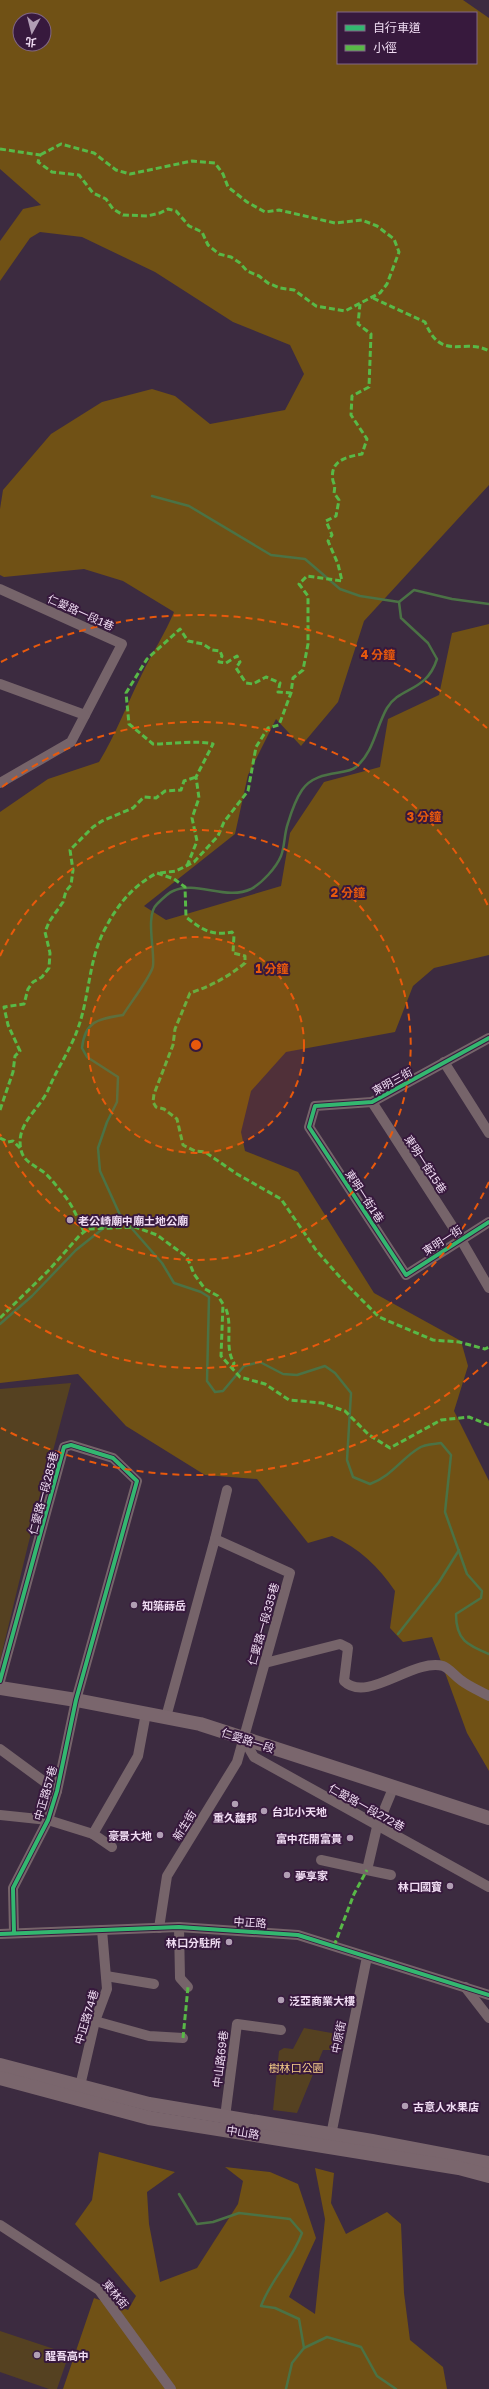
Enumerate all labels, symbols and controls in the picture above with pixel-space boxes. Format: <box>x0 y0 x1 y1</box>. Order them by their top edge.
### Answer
north arrow <box>12 12 52 52</box>
legend <box>337 12 477 64</box>
text: 自行車道 <box>373 20 421 35</box>
text: 北 <box>24 35 37 50</box>
text: 小徑 <box>373 40 397 55</box>
street label: 仁愛路一段1巷 <box>46 592 116 632</box>
text: 4 分鐘 <box>361 647 395 662</box>
text: 3 分鐘 <box>407 809 441 824</box>
text: 2 分鐘 <box>331 885 365 900</box>
text: 1 分鐘 <box>255 961 289 976</box>
centre of rings <box>189 1038 203 1052</box>
street label: 東明三街 <box>370 1065 414 1097</box>
street label: 東明一街15巷 <box>402 1132 450 1196</box>
street label: 東明一街1巷 <box>343 1167 387 1225</box>
place label: 老公崎廟中廟土地公廟 <box>78 1214 188 1227</box>
marker: 老公崎廟中廟土地公廟 <box>65 1215 75 1225</box>
street label: 東明一街 <box>420 1223 464 1257</box>
street label: 仁愛路一段285巷 <box>26 1450 60 1536</box>
street label: 仁愛路一段335巷 <box>245 1581 281 1667</box>
place label: 知築蒔岳 <box>142 1599 186 1612</box>
marker: 知築蒔岳 <box>129 1600 139 1610</box>
street label: 仁愛路一段 <box>220 1725 276 1755</box>
street label: 中正路57巷 <box>31 1764 59 1822</box>
street label: 仁愛路一段272巷 <box>327 1781 407 1833</box>
marker: 重久馥邦 <box>230 1799 240 1809</box>
place label: 台北小天地 <box>272 1805 327 1818</box>
marker: 台北小天地 <box>259 1806 269 1816</box>
street label: 新生街 <box>170 1808 198 1842</box>
place label: 重久馥邦 <box>213 1811 257 1824</box>
place label: 豪景大地 <box>108 1829 152 1842</box>
marker: 豪景大地 <box>155 1830 165 1840</box>
place label: 富中花開富貴 <box>276 1832 342 1845</box>
marker: 富中花開富貴 <box>345 1833 355 1843</box>
place label: 夢享家 <box>295 1869 328 1882</box>
marker: 夢享家 <box>282 1870 292 1880</box>
place label: 林口國寶 <box>398 1880 442 1893</box>
marker: 林口國寶 <box>445 1881 455 1891</box>
street label: 中正路 <box>233 1914 267 1930</box>
place label: 林口分駐所 <box>166 1936 221 1949</box>
marker: 林口分駐所 <box>224 1937 234 1947</box>
street label: 中正路74巷 <box>72 1988 100 2046</box>
place label: 泛亞商業大樓 <box>289 1994 355 2007</box>
marker: 泛亞商業大樓 <box>276 1995 286 2005</box>
street label: 中原街 <box>328 2020 348 2054</box>
street label: 中山路69巷 <box>210 2030 230 2088</box>
park label: 樹林口公園 <box>269 2061 324 2074</box>
place label: 古意人水果店 <box>413 2100 479 2113</box>
marker: 古意人水果店 <box>400 2101 410 2111</box>
street label: 中山路 <box>226 2123 260 2141</box>
street label: 東林街 <box>101 2277 131 2311</box>
place label: 醒吾高中 <box>45 2349 89 2362</box>
marker: 醒吾高中 <box>32 2350 42 2360</box>

